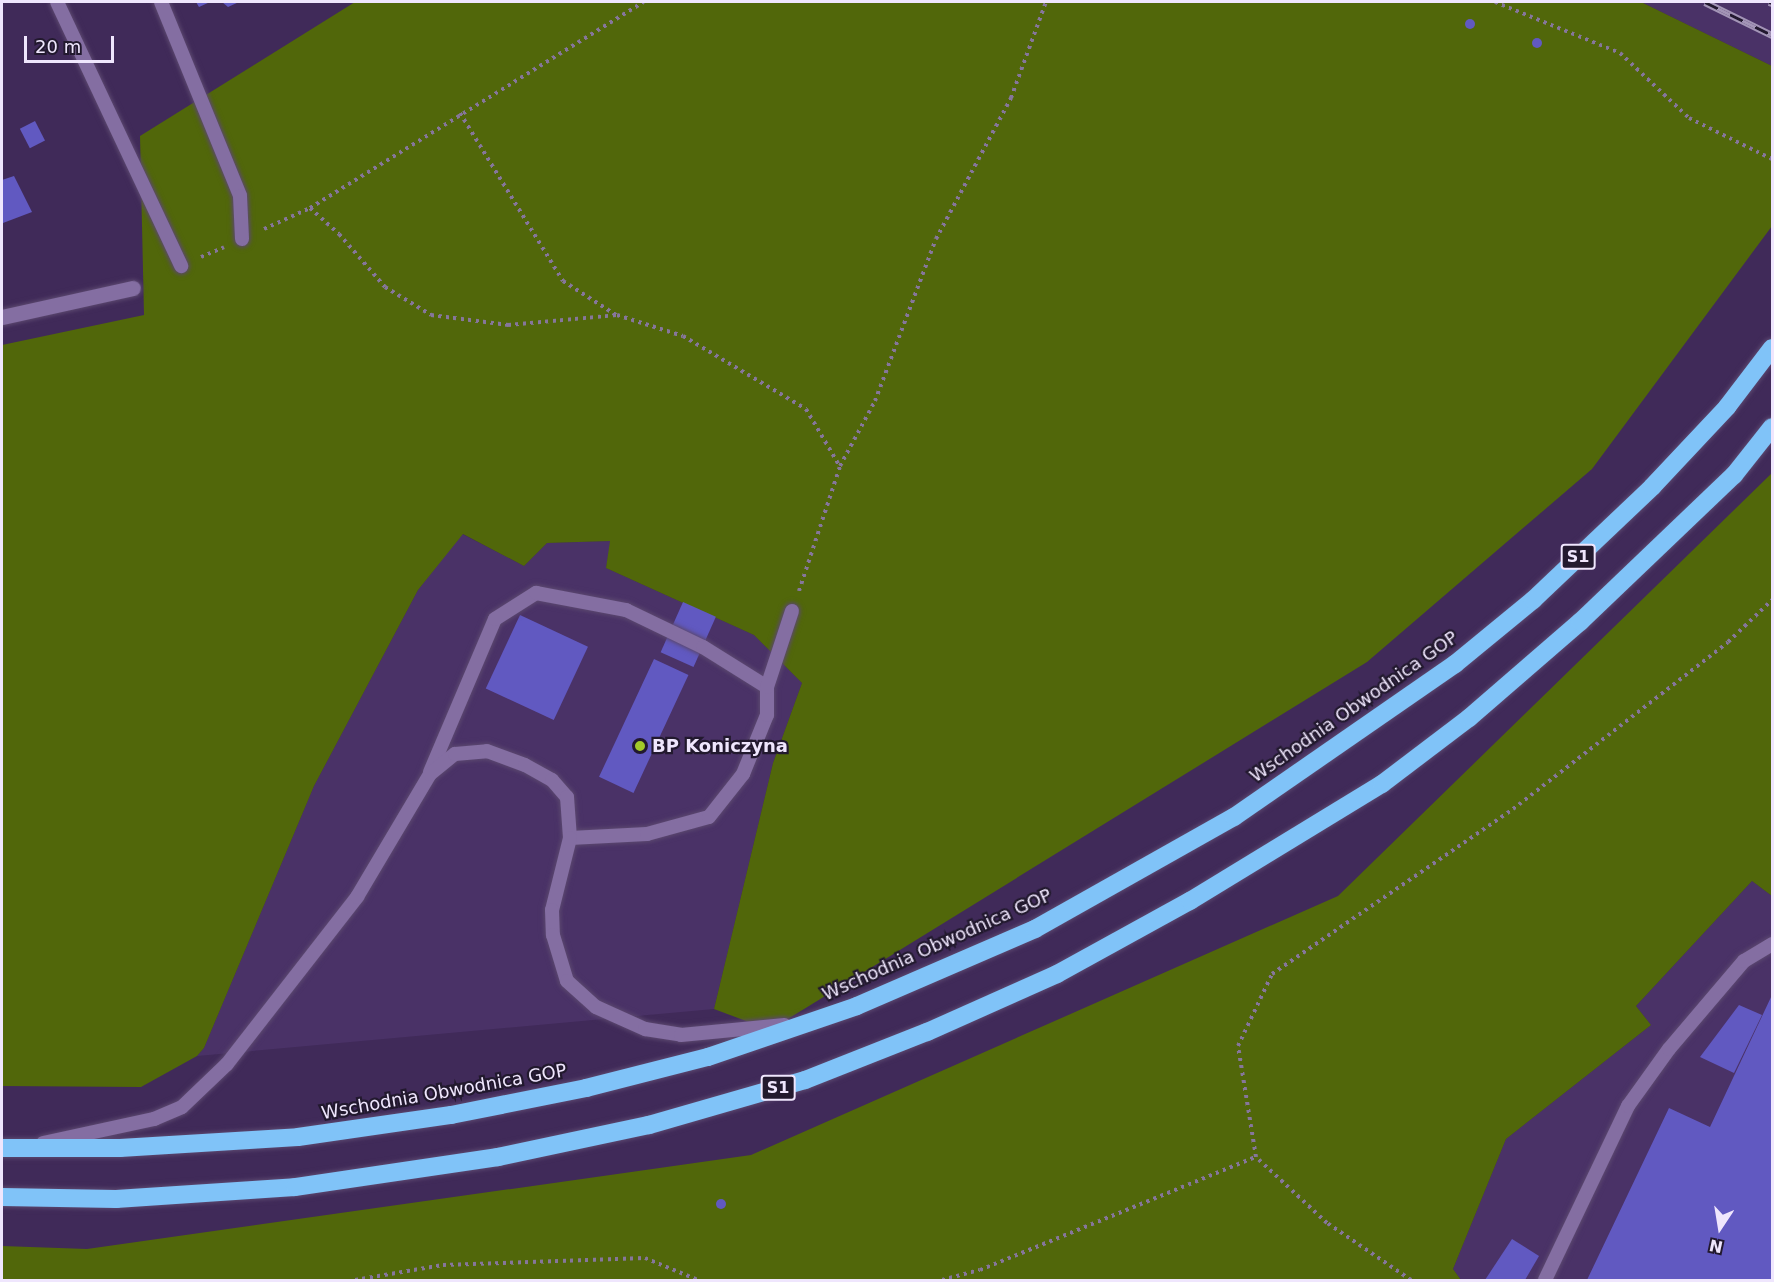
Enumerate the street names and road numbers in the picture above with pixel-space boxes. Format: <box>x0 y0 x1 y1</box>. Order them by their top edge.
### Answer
road number: S1 <box>1560 544 1596 570</box>
street label: Wschodnia Obwodnica GOP <box>1246 627 1462 787</box>
street label: Wschodnia Obwodnica GOP <box>819 885 1055 1005</box>
street label: Wschodnia Obwodnica GOP <box>320 1060 568 1124</box>
road number: S1 <box>760 1075 796 1101</box>

